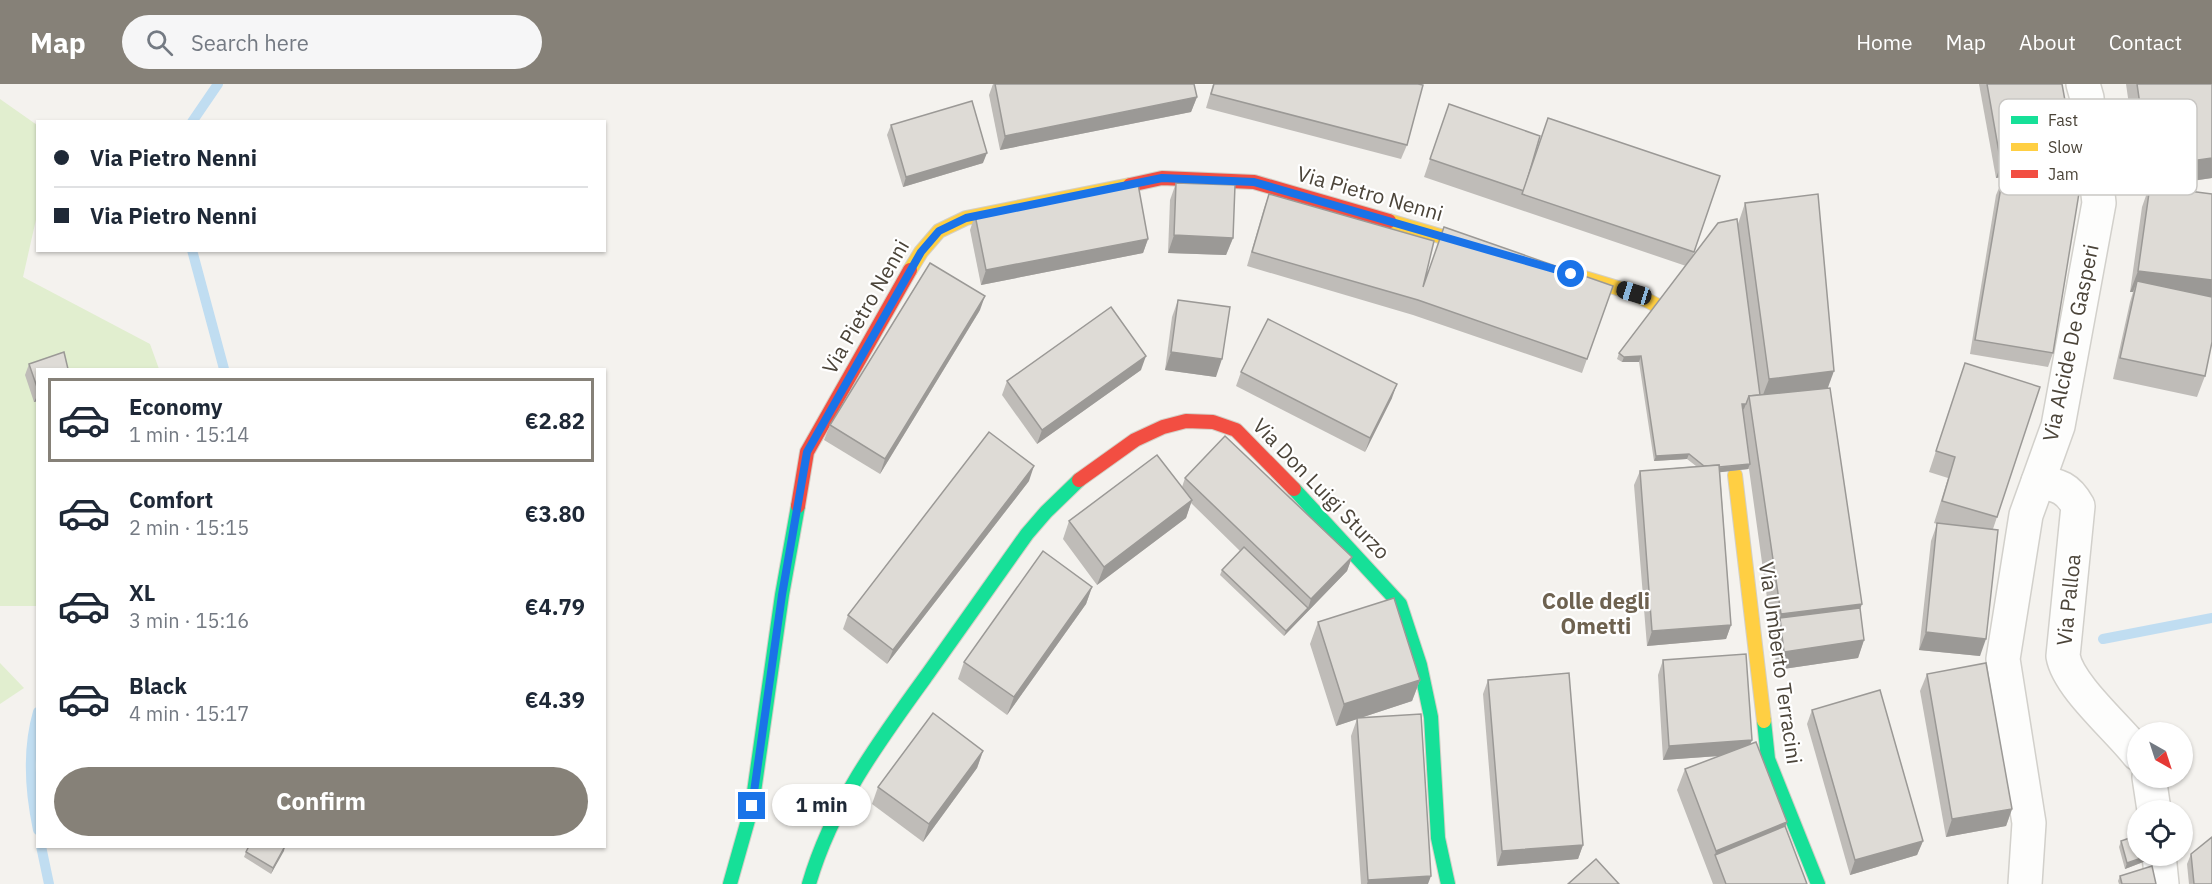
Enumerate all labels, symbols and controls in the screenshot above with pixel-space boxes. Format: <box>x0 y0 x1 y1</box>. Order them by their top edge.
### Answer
search box <box>122 15 542 69</box>
text: Map <box>30 24 86 61</box>
icon: search <box>143 26 176 59</box>
text: Search here <box>191 28 309 57</box>
text: Home <box>1856 28 1913 56</box>
text: Map <box>1946 28 1986 56</box>
text: About <box>2019 28 2076 56</box>
text: Contact <box>2109 28 2182 56</box>
legend <box>1999 99 2197 195</box>
text: Fast <box>2048 110 2078 130</box>
text: Slow <box>2048 137 2083 157</box>
text: Via Pietro Nenni <box>90 143 257 172</box>
street label: Via Pietro Nenni <box>1294 159 1447 227</box>
text: Jam <box>2048 164 2079 184</box>
text: Via Pietro Nenni <box>90 201 257 230</box>
street label: Via Pietro Nenni <box>815 234 915 379</box>
street label: Via Alcide De Gasperi <box>2035 242 2105 444</box>
route start <box>1557 260 1584 287</box>
car <box>1614 279 1654 307</box>
text: Economy <box>129 392 223 421</box>
icon: car <box>57 393 111 447</box>
text: €2.82 <box>525 406 585 435</box>
street label: Via Don Luigi Sturzo <box>1247 412 1396 565</box>
text: 1 min · 15:14 <box>129 421 249 448</box>
text: Comfort <box>129 485 213 514</box>
icon: car <box>57 486 111 540</box>
text: €3.80 <box>525 499 585 528</box>
text: 2 min · 15:15 <box>129 514 249 541</box>
street label: Via Palloa <box>2049 553 2087 647</box>
street label: Via Umberto Terracini <box>1753 560 1809 766</box>
text: XL <box>129 578 155 607</box>
icon: car <box>57 579 111 633</box>
district label: Colle degli Ometti <box>1542 586 1650 640</box>
text: €4.79 <box>525 592 585 621</box>
text: 3 min · 15:16 <box>129 607 249 634</box>
text: Black <box>129 671 187 700</box>
icon: car <box>57 672 111 726</box>
text: €4.39 <box>525 685 585 714</box>
text: 4 min · 15:17 <box>129 700 249 727</box>
north arrow <box>2127 722 2193 788</box>
map controls <box>2127 722 2193 866</box>
button: Confirm <box>54 767 588 836</box>
callout: 1 min <box>773 785 872 827</box>
text: 1 min <box>795 791 848 818</box>
route end <box>738 792 765 819</box>
button: locate <box>2127 800 2193 866</box>

